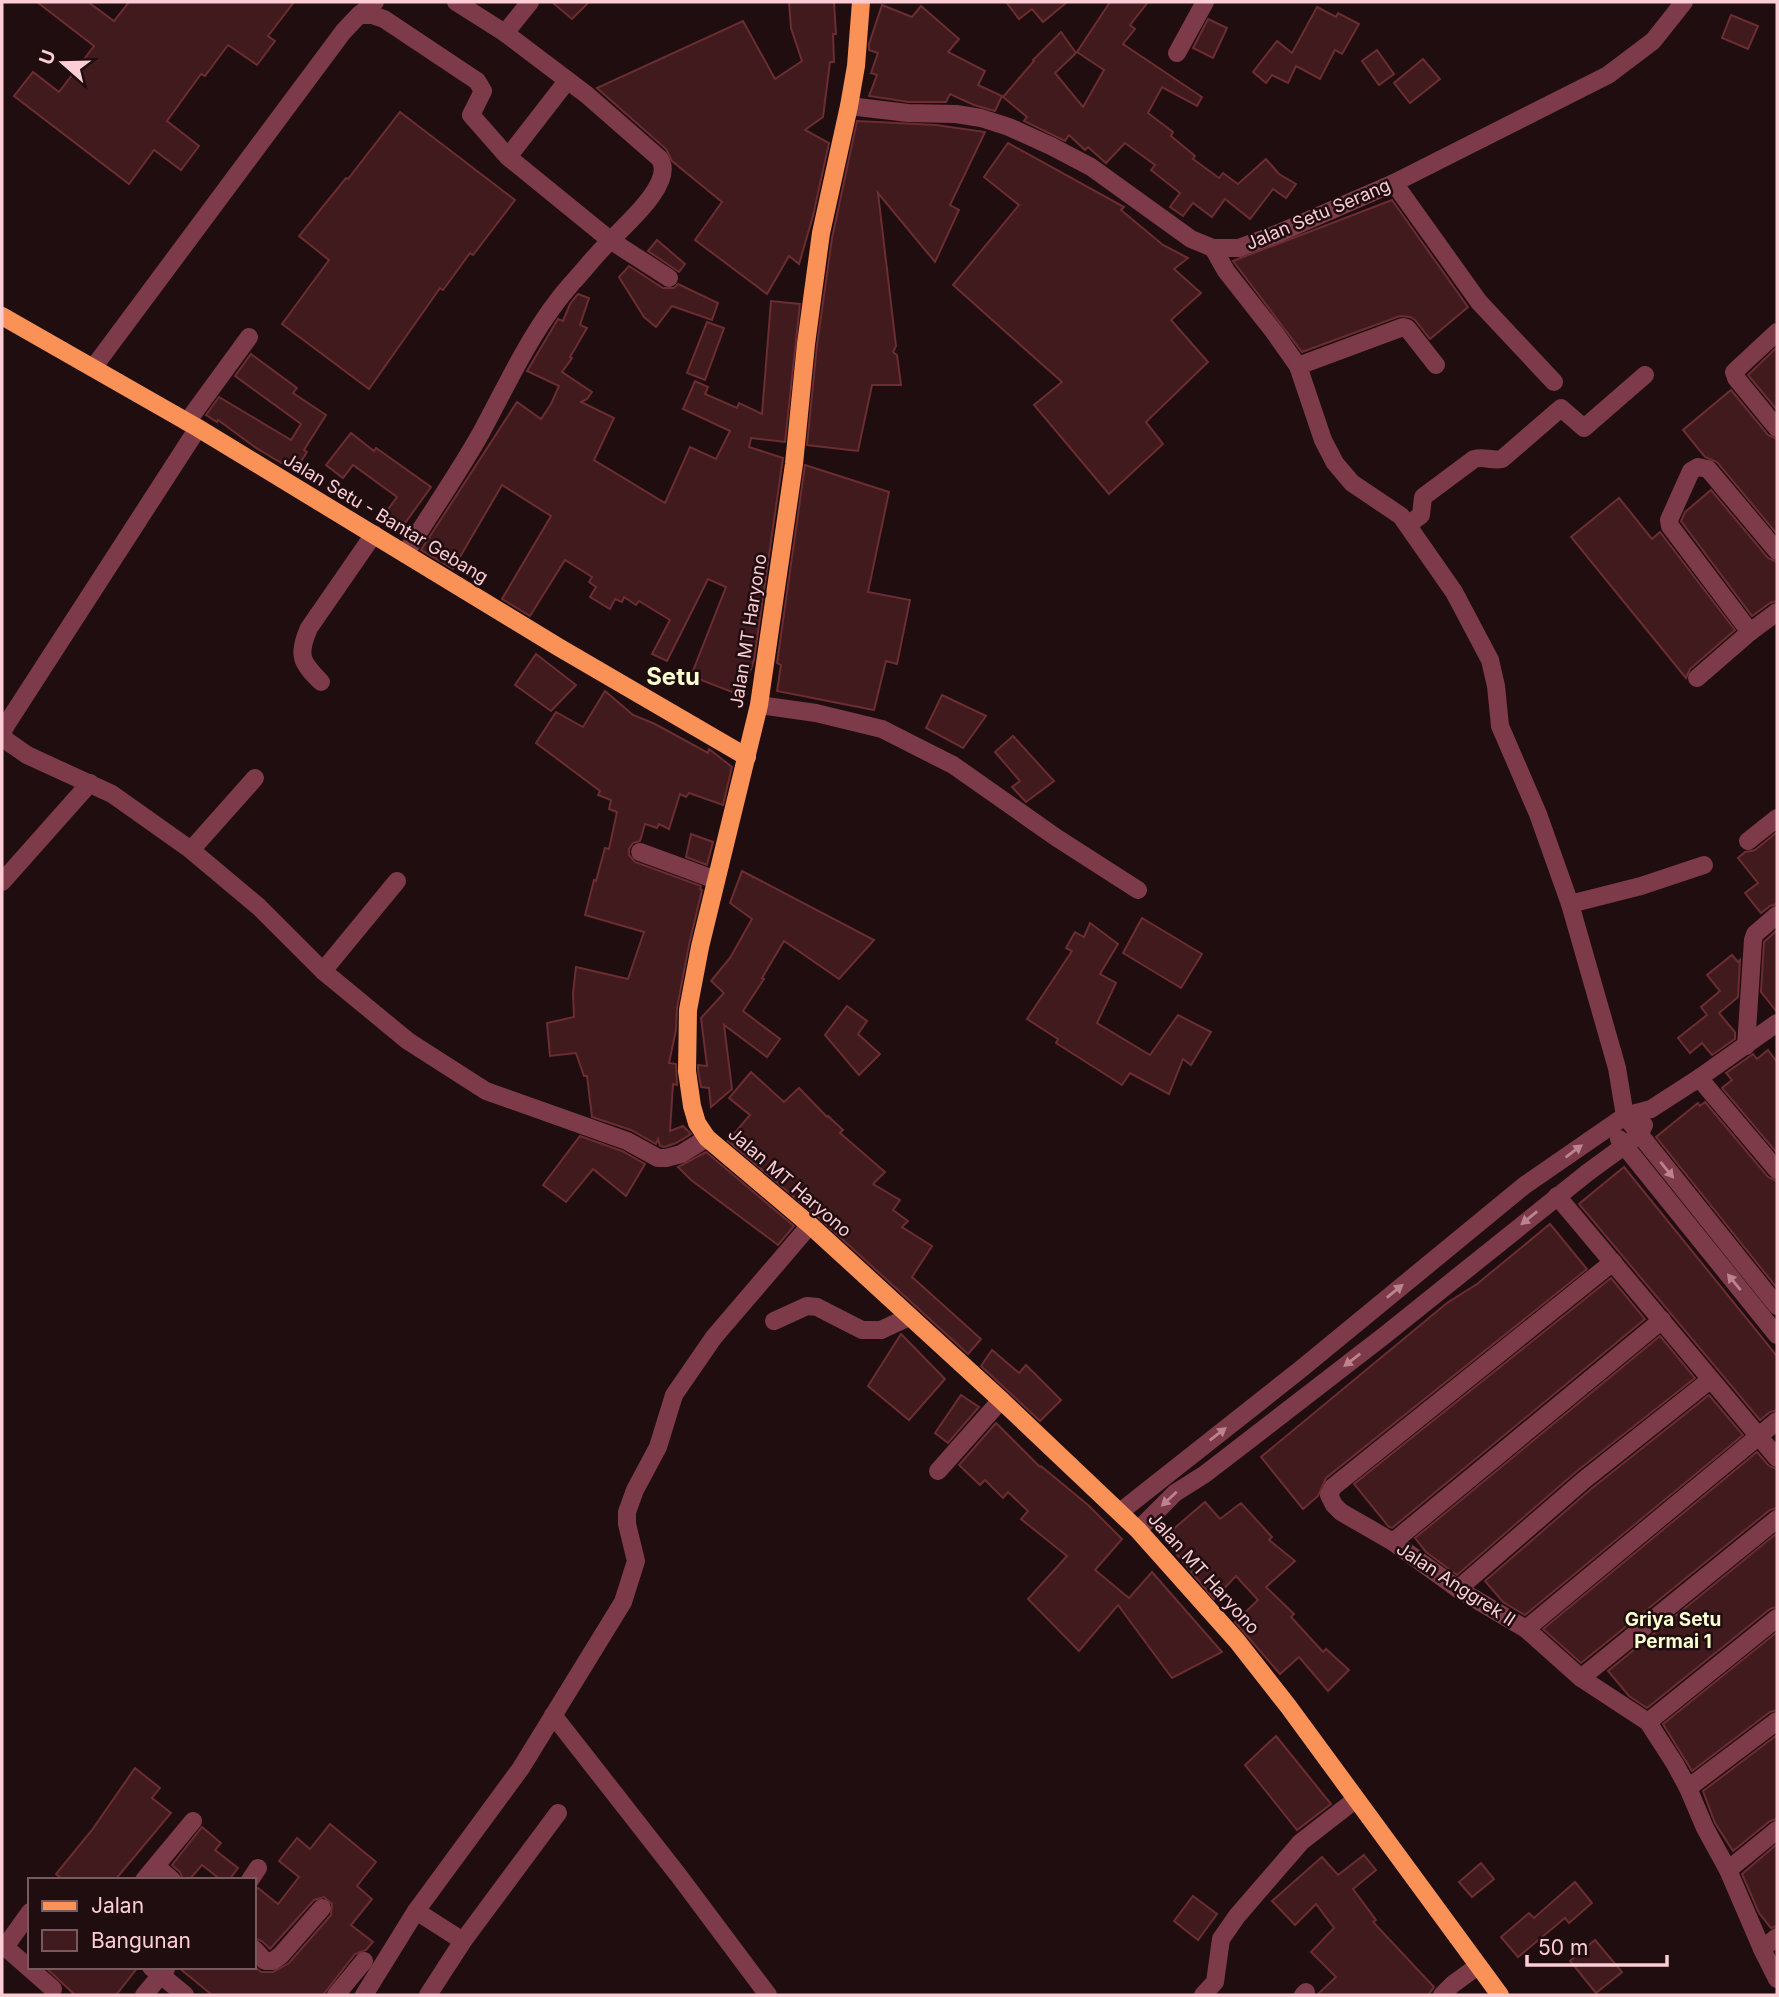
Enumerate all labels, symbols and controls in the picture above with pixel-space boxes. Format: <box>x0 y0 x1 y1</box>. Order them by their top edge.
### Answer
north arrow <box>28 28 98 98</box>
text: U <box>34 47 61 68</box>
street label: Jalan Setu Serang <box>1243 174 1393 254</box>
street label: Jalan Setu - Bantar Gebang <box>280 449 492 587</box>
street label: Jalan MT Haryono <box>725 552 771 710</box>
district label: Setu <box>646 662 700 691</box>
street label: Jalan MT Haryono <box>724 1123 856 1241</box>
one-way arrow <box>1565 1144 1583 1158</box>
one-way arrow <box>1659 1161 1674 1178</box>
one-way arrow <box>1521 1210 1538 1225</box>
one-way arrow <box>1727 1274 1742 1291</box>
one-way arrow <box>1386 1284 1404 1299</box>
one-way arrow <box>1343 1353 1361 1367</box>
one-way arrow <box>1209 1427 1227 1441</box>
one-way arrow <box>1161 1491 1178 1507</box>
street label: Jalan MT Haryono <box>1144 1508 1264 1638</box>
street label: Jalan Anggrek II <box>1393 1538 1519 1630</box>
district label: Griya Setu Permai 1 <box>1625 1608 1721 1653</box>
legend <box>28 1878 256 1969</box>
text: Jalan <box>91 1893 144 1918</box>
scale bar <box>1527 1924 1667 1968</box>
text: Bangunan <box>91 1928 191 1953</box>
text: 50 m <box>1538 1935 1588 1960</box>

